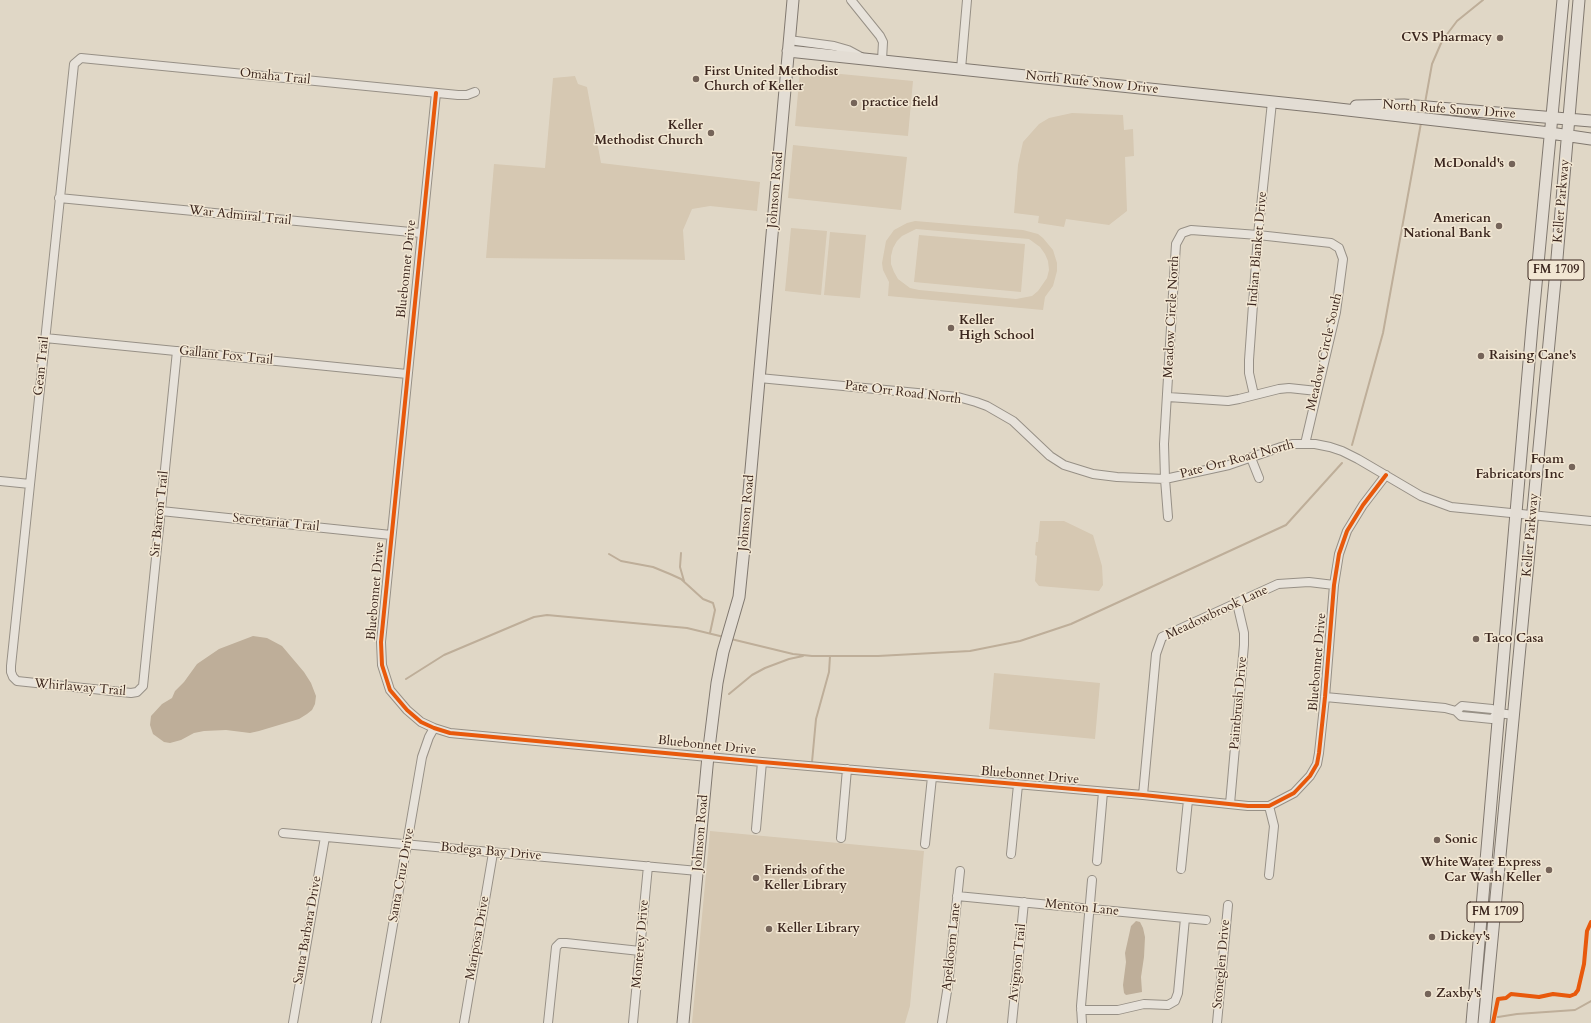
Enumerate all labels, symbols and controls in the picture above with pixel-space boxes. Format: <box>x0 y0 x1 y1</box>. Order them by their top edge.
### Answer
place label: CVS Pharmacy <box>1401 30 1492 46</box>
marker: CVS Pharmacy <box>1495 33 1505 43</box>
place label: First United Methodist Church of Keller <box>704 64 838 95</box>
street label: Omaha Trail <box>239 66 311 88</box>
street label: North Rufe Snow Drive <box>1025 68 1159 98</box>
marker: First United Methodist Church of Keller <box>691 74 701 84</box>
place label: practice field <box>862 95 938 111</box>
marker: practice field <box>849 98 859 108</box>
street label: North Rufe Snow Drive <box>1382 98 1516 122</box>
place label: Keller Methodist Church <box>594 118 703 149</box>
marker: Keller Methodist Church <box>706 128 716 138</box>
street label: Johnson Road <box>765 151 787 229</box>
place label: McDonald's <box>1434 156 1504 172</box>
street label: Keller Parkway <box>1551 158 1573 244</box>
marker: McDonald's <box>1507 159 1517 169</box>
street label: Indian Blanket Drive <box>1245 191 1271 307</box>
street label: War Admiral Trail <box>188 203 292 229</box>
place label: American National Bank <box>1403 211 1491 242</box>
street label: Bluebonnet Drive <box>394 219 420 319</box>
marker: American National Bank <box>1494 221 1504 231</box>
street label: Meadow Circle North <box>1161 255 1183 379</box>
road number: FM 1709 <box>1528 260 1584 280</box>
street label: Meadow Circle South <box>1304 292 1346 412</box>
place label: Keller High School <box>959 313 1034 344</box>
marker: Keller High School <box>946 323 956 333</box>
street label: Gean Trail <box>31 336 53 396</box>
street label: Gallant Fox Trail <box>178 343 274 369</box>
place label: Raising Cane's <box>1489 348 1576 364</box>
marker: Raising Cane's <box>1476 351 1486 361</box>
street label: Pate Orr Road North <box>844 378 962 408</box>
street label: Pate Orr Road North <box>1178 437 1296 483</box>
place label: Foam Fabricators Inc <box>1476 452 1564 483</box>
marker: Foam Fabricators Inc <box>1567 462 1577 472</box>
street label: Sir Barton Trail <box>148 470 172 558</box>
street label: Johnson Road <box>736 474 758 552</box>
street label: Keller Parkway <box>1520 492 1542 578</box>
street label: Secretariat Trail <box>232 511 320 535</box>
street label: Bluebonnet Drive <box>364 541 388 641</box>
street label: Meadowbrook Lane <box>1163 582 1271 644</box>
street label: Bluebonnet Drive <box>1306 612 1330 712</box>
place label: Taco Casa <box>1484 631 1544 647</box>
marker: Taco Casa <box>1471 634 1481 644</box>
street label: Paintbrush Drive <box>1227 656 1251 750</box>
street label: Whirlaway Trail <box>33 676 127 700</box>
street label: Bluebonnet Drive <box>657 733 757 759</box>
street label: Bluebonnet Drive <box>980 764 1080 788</box>
street label: Johnson Road <box>690 794 712 872</box>
street label: Santa Cruz Drive <box>386 827 418 923</box>
place label: Sonic <box>1445 832 1478 848</box>
marker: Sonic <box>1432 835 1442 845</box>
street label: Bodega Bay Drive <box>440 840 542 864</box>
place label: WhiteWater Express Car Wash Keller <box>1420 855 1541 886</box>
place label: Friends of the Keller Library <box>764 863 847 894</box>
marker: WhiteWater Express Car Wash Keller <box>1544 865 1554 875</box>
marker: Friends of the Keller Library <box>751 873 761 883</box>
street label: Santa Barbara Drive <box>291 875 325 985</box>
street label: Mariposa Drive <box>463 895 493 981</box>
street label: Menton Lane <box>1044 896 1120 920</box>
street label: Monterey Drive <box>629 899 653 989</box>
street label: Apeldoorn Lane <box>940 902 964 992</box>
road number: FM 1709 <box>1467 902 1523 922</box>
street label: Stoneglen Drive <box>1210 919 1234 1009</box>
place label: Keller Library <box>777 921 860 937</box>
street label: Avignon Trail <box>1006 923 1030 1003</box>
marker: Keller Library <box>764 924 774 934</box>
place label: Dickey's <box>1440 929 1490 945</box>
marker: Dickey's <box>1427 932 1437 942</box>
place label: Zaxby's <box>1436 986 1481 1002</box>
marker: Zaxby's <box>1423 989 1433 999</box>

